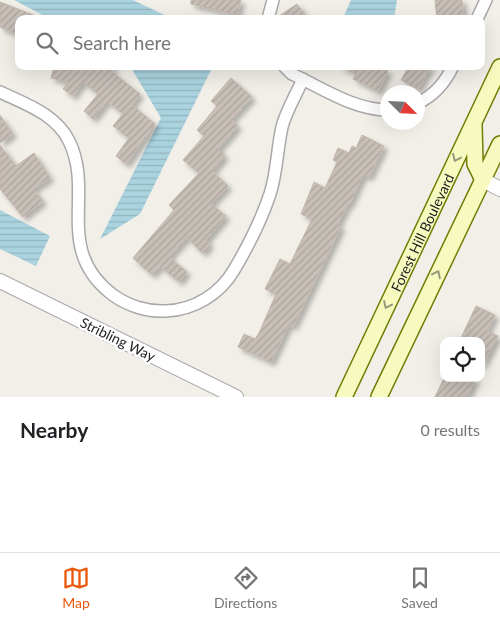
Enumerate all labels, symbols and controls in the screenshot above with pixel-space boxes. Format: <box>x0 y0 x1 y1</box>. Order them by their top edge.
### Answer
search box <box>15 15 485 70</box>
icon: search <box>33 29 61 57</box>
text: Search here <box>73 31 171 54</box>
north arrow <box>380 85 425 130</box>
one-way arrow <box>452 153 463 162</box>
street label: Forest Hill Boulevard <box>387 171 457 294</box>
one-way arrow <box>431 270 441 279</box>
one-way arrow <box>382 300 393 309</box>
street label: Stribling Way <box>78 314 159 365</box>
map controls <box>440 337 485 382</box>
button: locate <box>440 337 485 382</box>
text: Nearby <box>20 417 88 442</box>
text: 0 results <box>420 420 480 439</box>
tab: Map <box>62 564 90 611</box>
tab: Directions <box>214 564 277 611</box>
tab: Saved <box>401 564 438 611</box>

